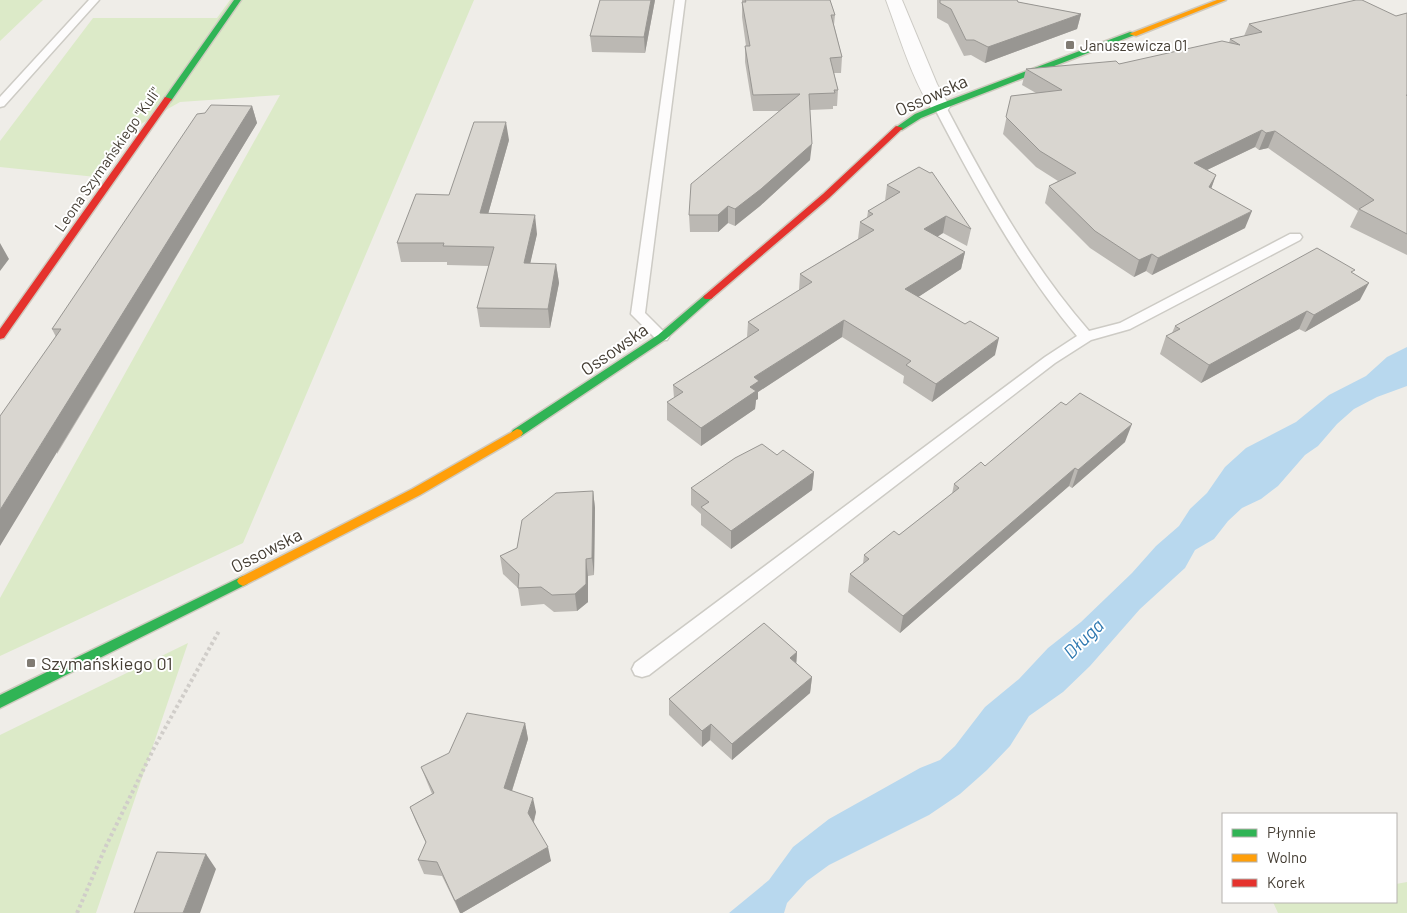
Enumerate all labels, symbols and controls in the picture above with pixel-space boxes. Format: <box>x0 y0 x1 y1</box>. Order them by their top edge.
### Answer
place label: Januszewicza 01 <box>1080 36 1187 54</box>
marker: Januszewicza 01 <box>1064 39 1076 51</box>
street label: Ossowska <box>891 69 971 121</box>
street label: Leona Szymańskiego "Kuli" <box>50 83 164 235</box>
street label: Ossowska <box>576 318 652 380</box>
street label: Ossowska <box>227 523 305 577</box>
water label: Długa <box>1058 613 1108 663</box>
place label: Szymańskiego 01 <box>41 652 172 674</box>
marker: Szymańskiego 01 <box>25 657 37 669</box>
legend <box>1222 813 1397 903</box>
text: Płynnie <box>1267 823 1316 841</box>
text: Wolno <box>1267 848 1307 866</box>
text: Korek <box>1267 873 1305 891</box>

